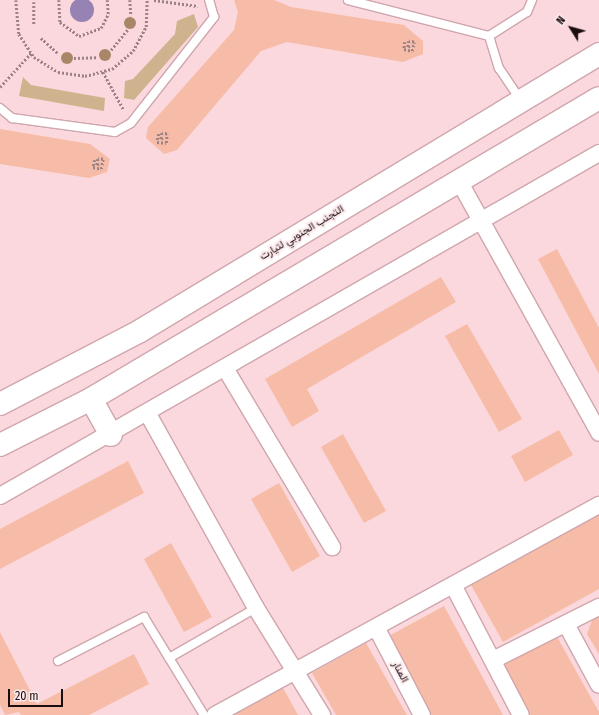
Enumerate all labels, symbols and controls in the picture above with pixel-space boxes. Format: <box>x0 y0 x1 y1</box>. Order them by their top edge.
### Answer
north arrow <box>551 8 591 48</box>
text: N <box>554 14 568 27</box>
street label: التجنب الجنوبي لتيارت <box>257 203 347 263</box>
street label: المنار <box>389 659 411 685</box>
scale bar <box>10 681 65 707</box>
text: 20 m <box>15 689 39 703</box>

